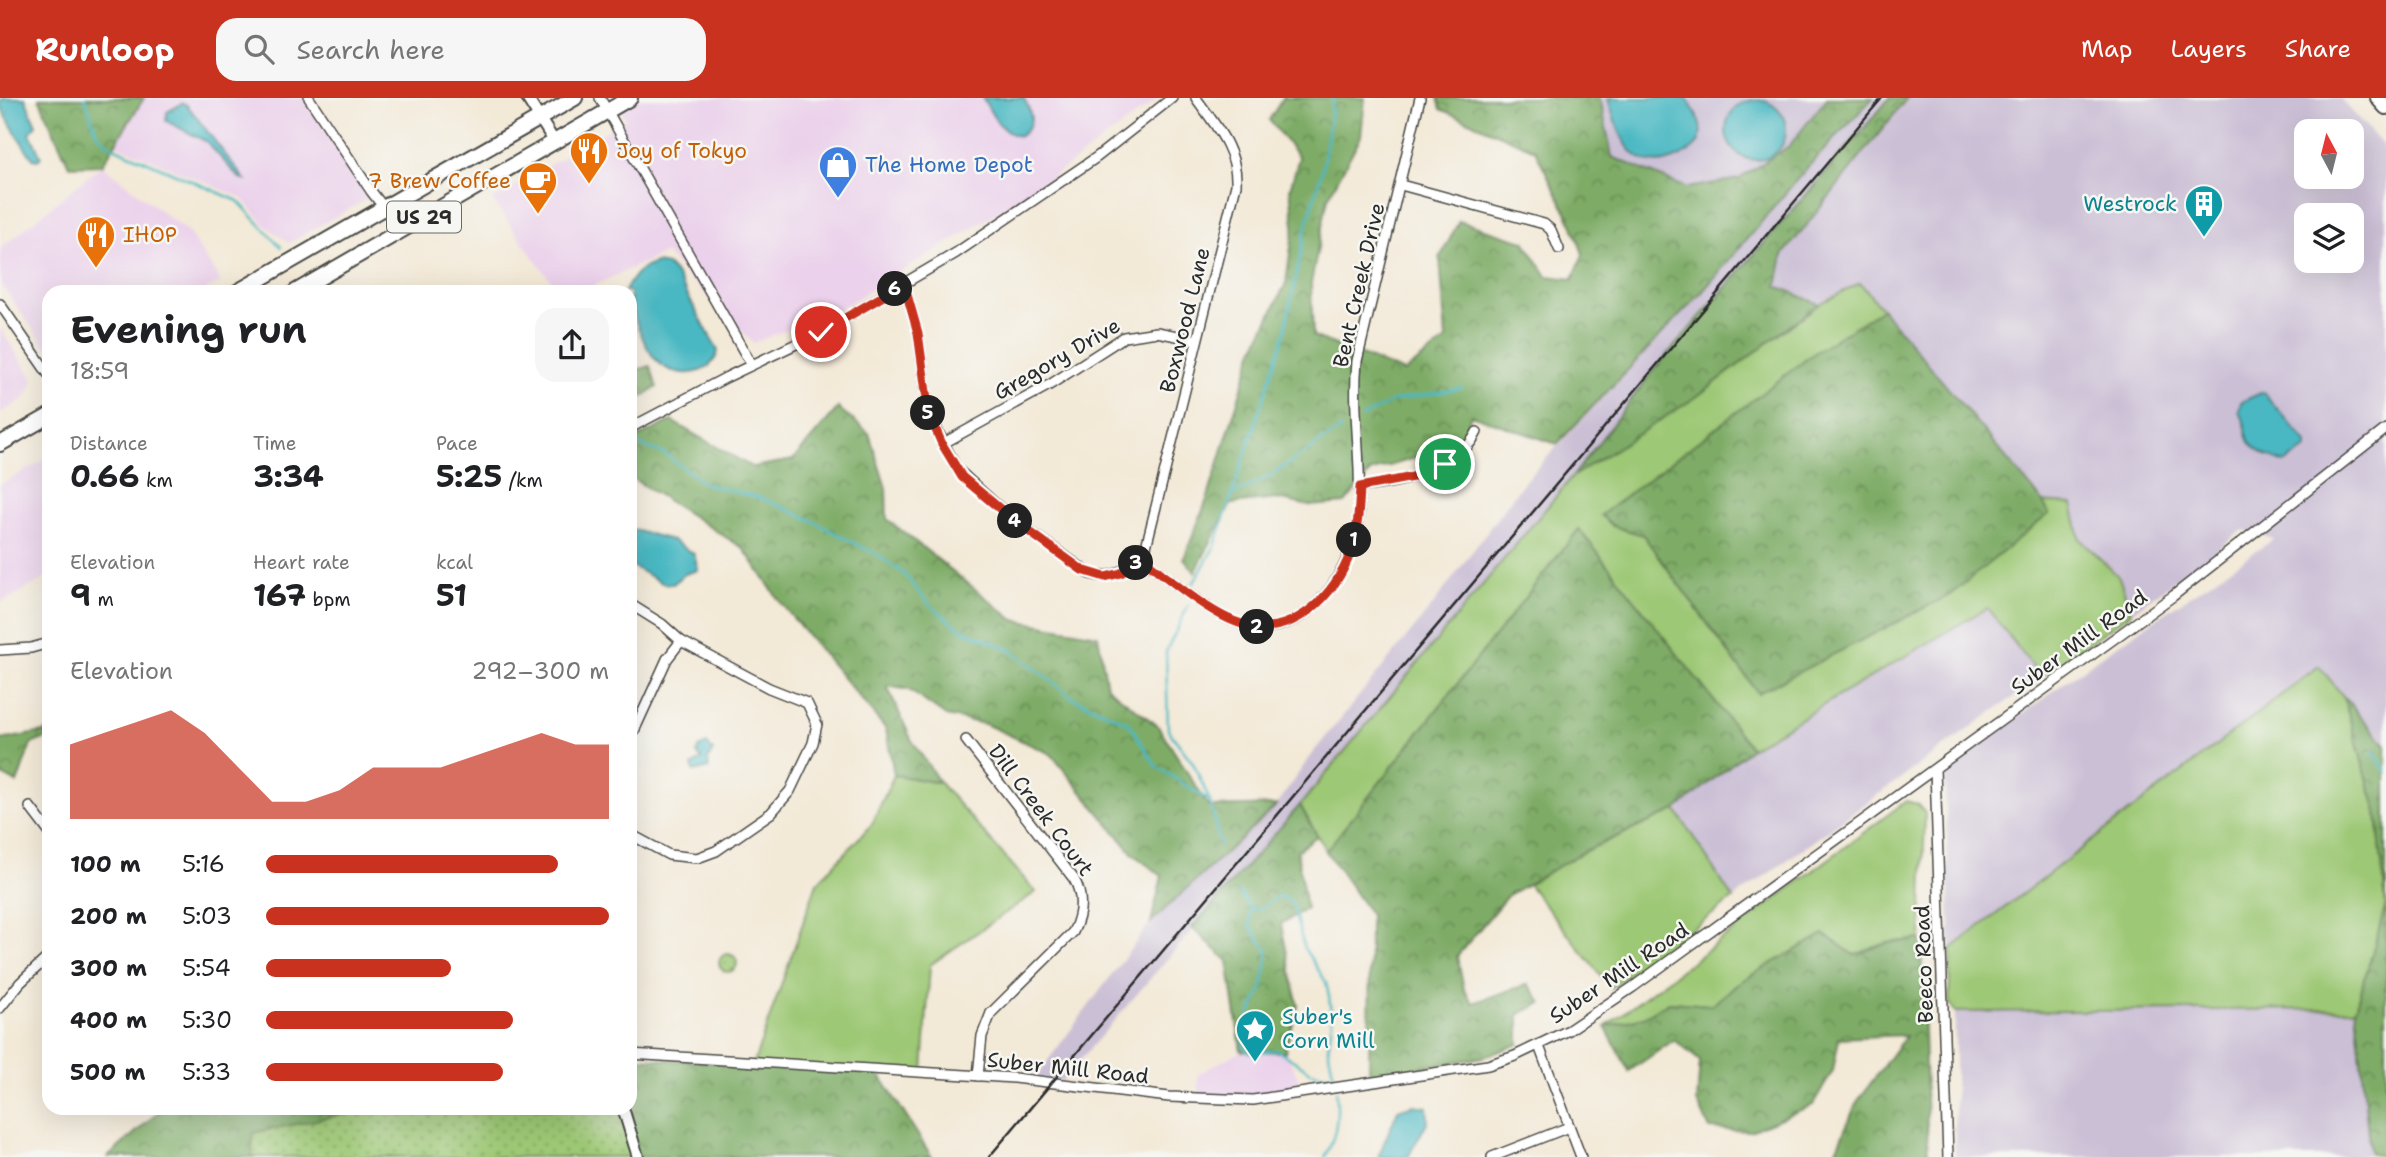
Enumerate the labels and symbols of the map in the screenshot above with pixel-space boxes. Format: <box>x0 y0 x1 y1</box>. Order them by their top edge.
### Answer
north arrow <box>2294 119 2364 189</box>
restaurant icon: Joy of Tokyo <box>568 130 610 185</box>
place label: Joy of Tokyo <box>616 137 747 165</box>
shop icon: The Home Depot <box>817 144 859 199</box>
place label: The Home Depot <box>865 151 1033 179</box>
cafe icon: 7 Brew Coffee <box>517 160 559 215</box>
place label: 7 Brew Coffee <box>368 167 511 195</box>
building icon: Westrock <box>2183 183 2225 238</box>
place label: Westrock <box>2083 190 2177 218</box>
street label: Bent Creek Drive <box>1326 200 1392 370</box>
road number: US 29 <box>387 202 461 232</box>
restaurant icon: IHOP <box>75 214 117 269</box>
place label: IHOP <box>123 221 177 249</box>
street label: Boxwood Lane <box>1153 244 1217 396</box>
pin: 6 <box>878 272 912 306</box>
pin <box>791 302 851 362</box>
street label: Gregory Drive <box>989 311 1125 407</box>
pin: 5 <box>911 396 946 430</box>
pin <box>1415 434 1475 494</box>
pin: 4 <box>998 504 1032 538</box>
pin: 1 <box>1336 522 1372 558</box>
pin: 3 <box>1118 546 1154 580</box>
street label: Suber Mill Road <box>2005 583 2153 701</box>
pin: 2 <box>1240 610 1274 644</box>
street label: Dill Creek Court <box>982 738 1100 882</box>
street label: Beeco Road <box>1908 904 1940 1024</box>
street label: Suber Mill Road <box>1544 916 1694 1030</box>
place label: Suber's Corn Mill <box>1282 1003 1375 1055</box>
place icon: Suber's Corn Mill <box>1234 1008 1276 1063</box>
street label: Suber Mill Road <box>986 1046 1150 1090</box>

